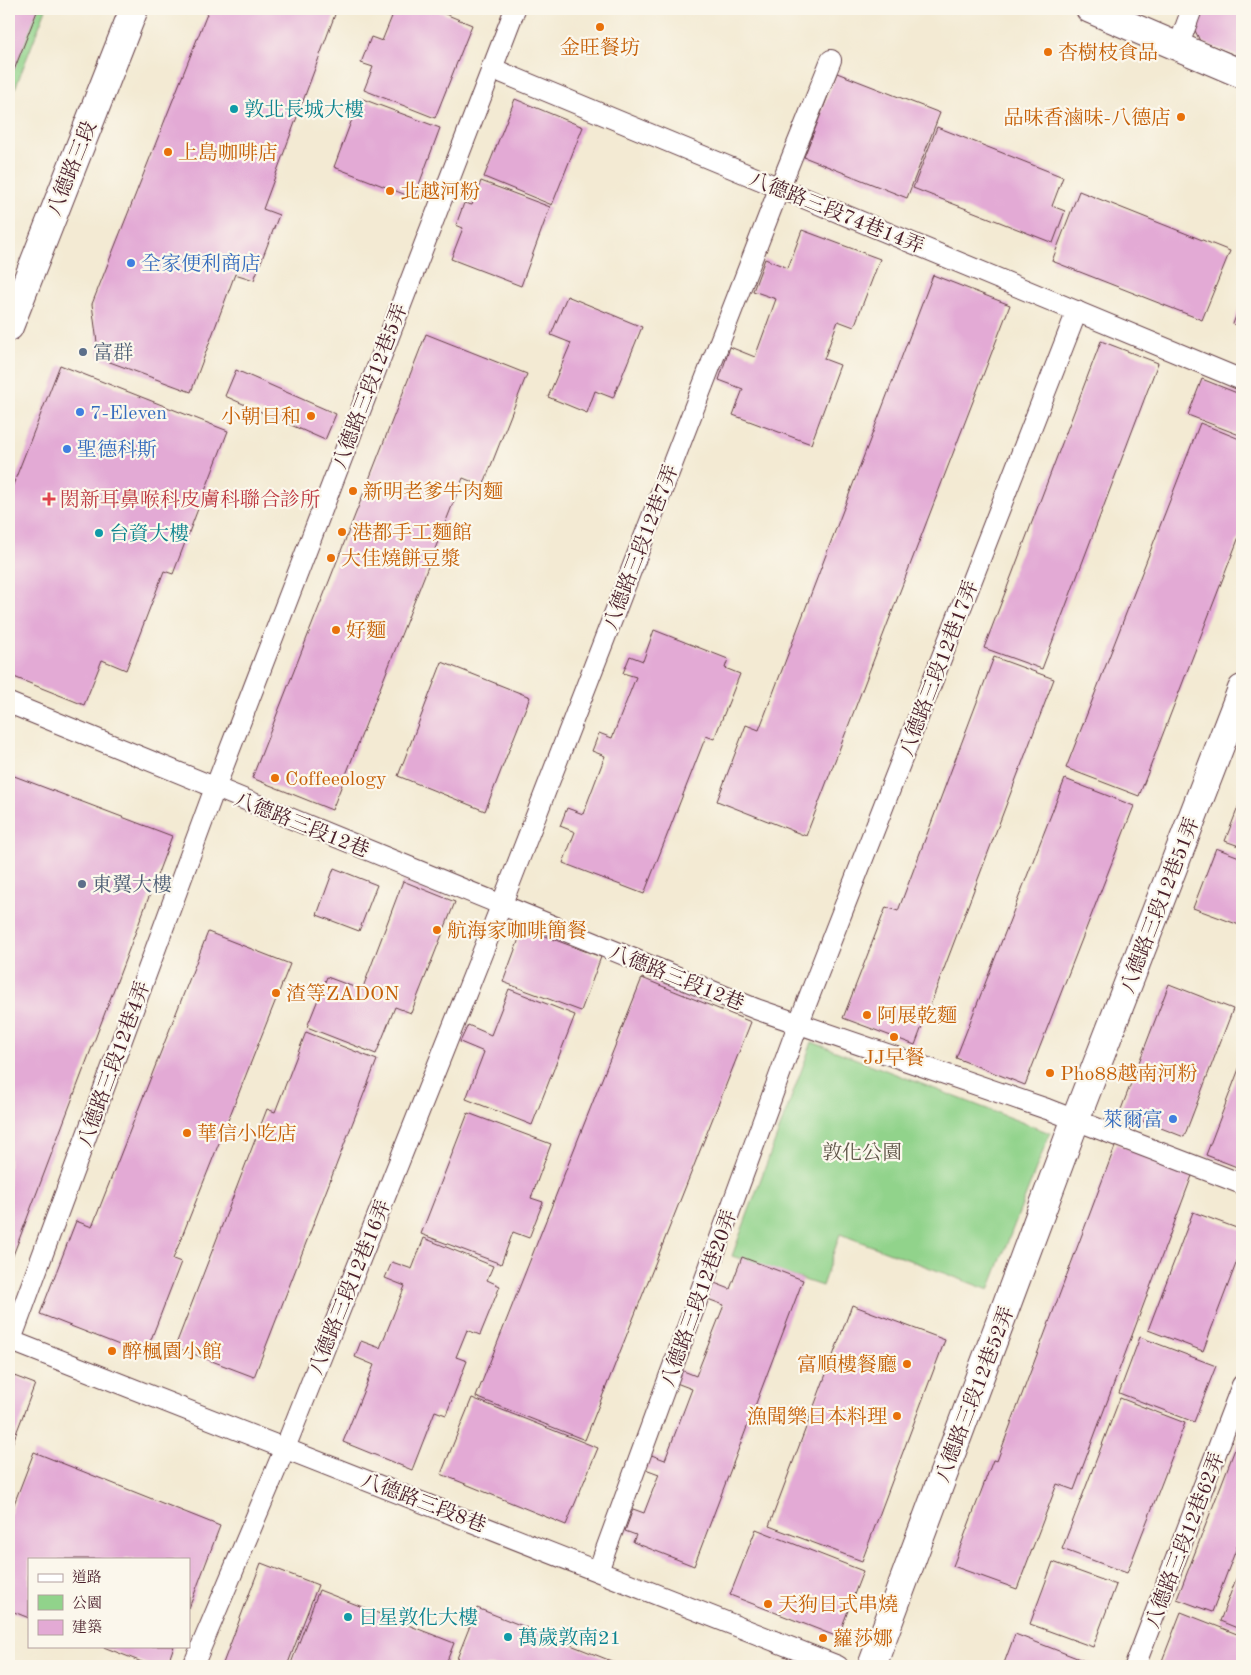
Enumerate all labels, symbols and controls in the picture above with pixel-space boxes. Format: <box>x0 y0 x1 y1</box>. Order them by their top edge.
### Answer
marker: 金旺餐坊 <box>594 21 606 33</box>
place label: 金旺餐坊 <box>560 36 640 59</box>
place label: 杏樹枝食品 <box>1058 42 1158 64</box>
marker: 杏樹枝食品 <box>1042 46 1054 58</box>
place label: 敦北長城大樓 <box>244 98 364 121</box>
marker: 敦北長城大樓 <box>228 103 240 115</box>
place label: 品味香滷味-八德店 <box>1004 107 1171 129</box>
marker: 品味香滷味-八德店 <box>1175 111 1187 123</box>
street label: 八德路三段 <box>43 118 101 219</box>
place label: 上島咖啡店 <box>178 142 278 164</box>
marker: 上島咖啡店 <box>162 146 174 158</box>
street label: 八德路三段74巷14弄 <box>746 168 927 258</box>
place label: 北越河粉 <box>400 181 480 203</box>
marker: 北越河粉 <box>384 185 396 197</box>
place label: 全家便利商店 <box>141 252 261 275</box>
marker: 全家便利商店 <box>125 257 137 269</box>
street label: 八德路三段12巷5弄 <box>328 301 412 472</box>
place label: 富群 <box>93 341 133 364</box>
marker: 富群 <box>77 346 89 358</box>
place label: 7-Eleven <box>90 404 167 424</box>
marker: 7-Eleven <box>74 406 86 418</box>
place label: 小朝日和 <box>221 406 301 428</box>
marker: 小朝日和 <box>305 410 317 422</box>
place label: 聖德科斯 <box>77 439 157 461</box>
marker: 聖德科斯 <box>61 443 73 455</box>
street label: 八德路三段12巷7弄 <box>599 462 683 633</box>
place label: 新明老爹牛肉麵 <box>363 481 503 503</box>
marker: 新明老爹牛肉麵 <box>347 485 359 497</box>
place label: 閎新耳鼻喉科皮膚科聯合診所 <box>60 488 320 511</box>
marker: 閎新耳鼻喉科皮膚科聯合診所 <box>42 492 56 506</box>
place label: 港都手工麵館 <box>352 522 472 544</box>
place label: 台資大樓 <box>109 523 189 545</box>
marker: 港都手工麵館 <box>336 526 348 538</box>
marker: 台資大樓 <box>93 527 105 539</box>
place label: 大佳燒餅豆漿 <box>341 547 461 570</box>
marker: 大佳燒餅豆漿 <box>325 552 337 564</box>
street label: 八德路三段12巷17弄 <box>895 577 983 759</box>
place label: 好麵 <box>346 620 386 642</box>
marker: 好麵 <box>330 624 342 636</box>
place label: Coffeeology <box>285 770 387 790</box>
marker: Coffeeology <box>269 772 281 784</box>
street label: 八德路三段12巷 <box>231 788 372 862</box>
street label: 八德路三段12巷51弄 <box>1116 814 1204 996</box>
place label: 東翼大樓 <box>92 874 172 896</box>
marker: 東翼大樓 <box>76 878 88 890</box>
place label: 航海家咖啡簡餐 <box>447 919 587 942</box>
marker: 航海家咖啡簡餐 <box>431 924 443 936</box>
street label: 八德路三段12巷 <box>606 941 747 1015</box>
street label: 八德路三段12巷4弄 <box>74 978 154 1150</box>
place label: 渣等ZADON <box>286 983 399 1005</box>
marker: 渣等ZADON <box>270 987 282 999</box>
place label: 阿展乾麵 <box>877 1005 957 1027</box>
marker: 阿展乾麵 <box>861 1009 873 1021</box>
marker: JJ早餐 <box>888 1031 900 1043</box>
place label: JJ早餐 <box>863 1046 925 1069</box>
place label: Pho88越南河粉 <box>1060 1063 1198 1085</box>
marker: Pho88越南河粉 <box>1044 1067 1056 1079</box>
place label: 萊爾富 <box>1103 1108 1163 1131</box>
marker: 萊爾富 <box>1167 1113 1179 1125</box>
place label: 華信小吃店 <box>197 1123 297 1145</box>
marker: 華信小吃店 <box>181 1127 193 1139</box>
park label: 敦化公園 <box>822 1141 902 1164</box>
street label: 八德路三段12巷16弄 <box>305 1197 395 1378</box>
street label: 八德路三段12巷20弄 <box>657 1207 741 1390</box>
street label: 八德路三段12巷52弄 <box>931 1303 1019 1485</box>
place label: 醉楓園小館 <box>122 1341 222 1363</box>
marker: 醉楓園小館 <box>106 1345 118 1357</box>
place label: 富順樓餐廳 <box>797 1353 897 1376</box>
marker: 富順樓餐廳 <box>901 1358 913 1370</box>
place label: 漁聞樂日本料理 <box>747 1405 887 1428</box>
marker: 漁聞樂日本料理 <box>891 1410 903 1422</box>
street label: 八德路三段12巷62弄 <box>1141 1449 1229 1631</box>
street label: 八德路三段8巷 <box>358 1469 489 1537</box>
legend <box>28 1558 190 1648</box>
text: 道路 <box>72 1569 102 1586</box>
place label: 天狗日式串燒 <box>778 1594 898 1616</box>
text: 公園 <box>72 1595 102 1612</box>
marker: 天狗日式串燒 <box>762 1598 774 1610</box>
place label: 日星敦化大樓 <box>358 1606 478 1629</box>
marker: 日星敦化大樓 <box>342 1611 354 1623</box>
text: 建築 <box>72 1619 102 1636</box>
place label: 萬歲敦南21 <box>518 1626 621 1649</box>
place label: 蘿莎娜 <box>833 1628 893 1650</box>
marker: 萬歲敦南21 <box>502 1631 514 1643</box>
marker: 蘿莎娜 <box>817 1632 829 1644</box>

